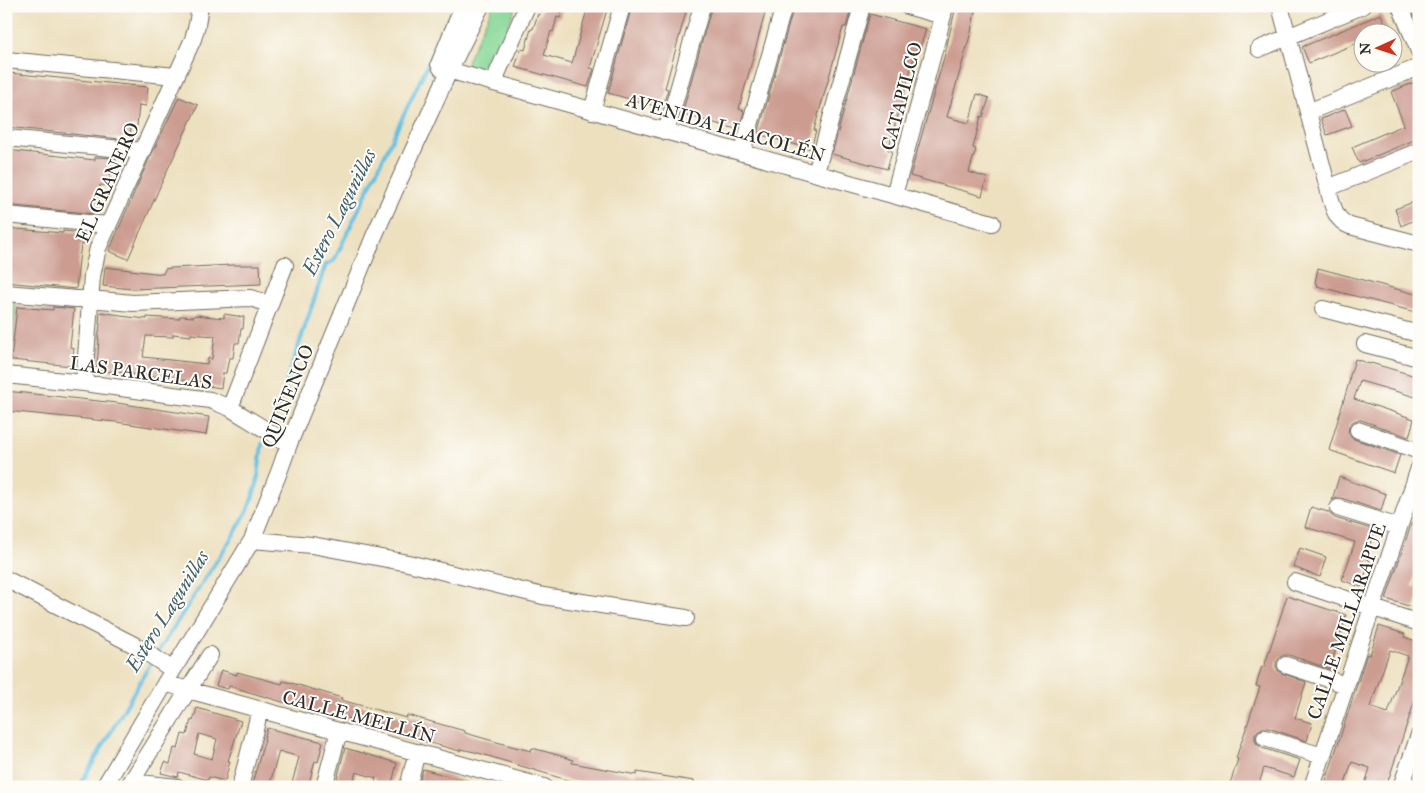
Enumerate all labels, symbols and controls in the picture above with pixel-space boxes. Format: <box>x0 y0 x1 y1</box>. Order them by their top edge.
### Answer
north arrow <box>1352 22 1402 72</box>
street label: CATAPILCO <box>876 39 927 153</box>
text: N <box>1357 42 1374 55</box>
street label: AVENIDA LLACOLÉN <box>623 87 828 167</box>
street label: EL GRANERO <box>71 119 144 246</box>
water label: Estero Lagunillas <box>296 144 382 280</box>
street label: QUIÑENCO <box>256 341 319 451</box>
street label: LAS PARCELAS <box>68 351 214 394</box>
street label: CALLE MILLARAPUE <box>1302 520 1391 722</box>
water label: Estero Lagunillas <box>120 545 215 677</box>
street label: CALLE MELLÍN <box>280 684 438 748</box>

